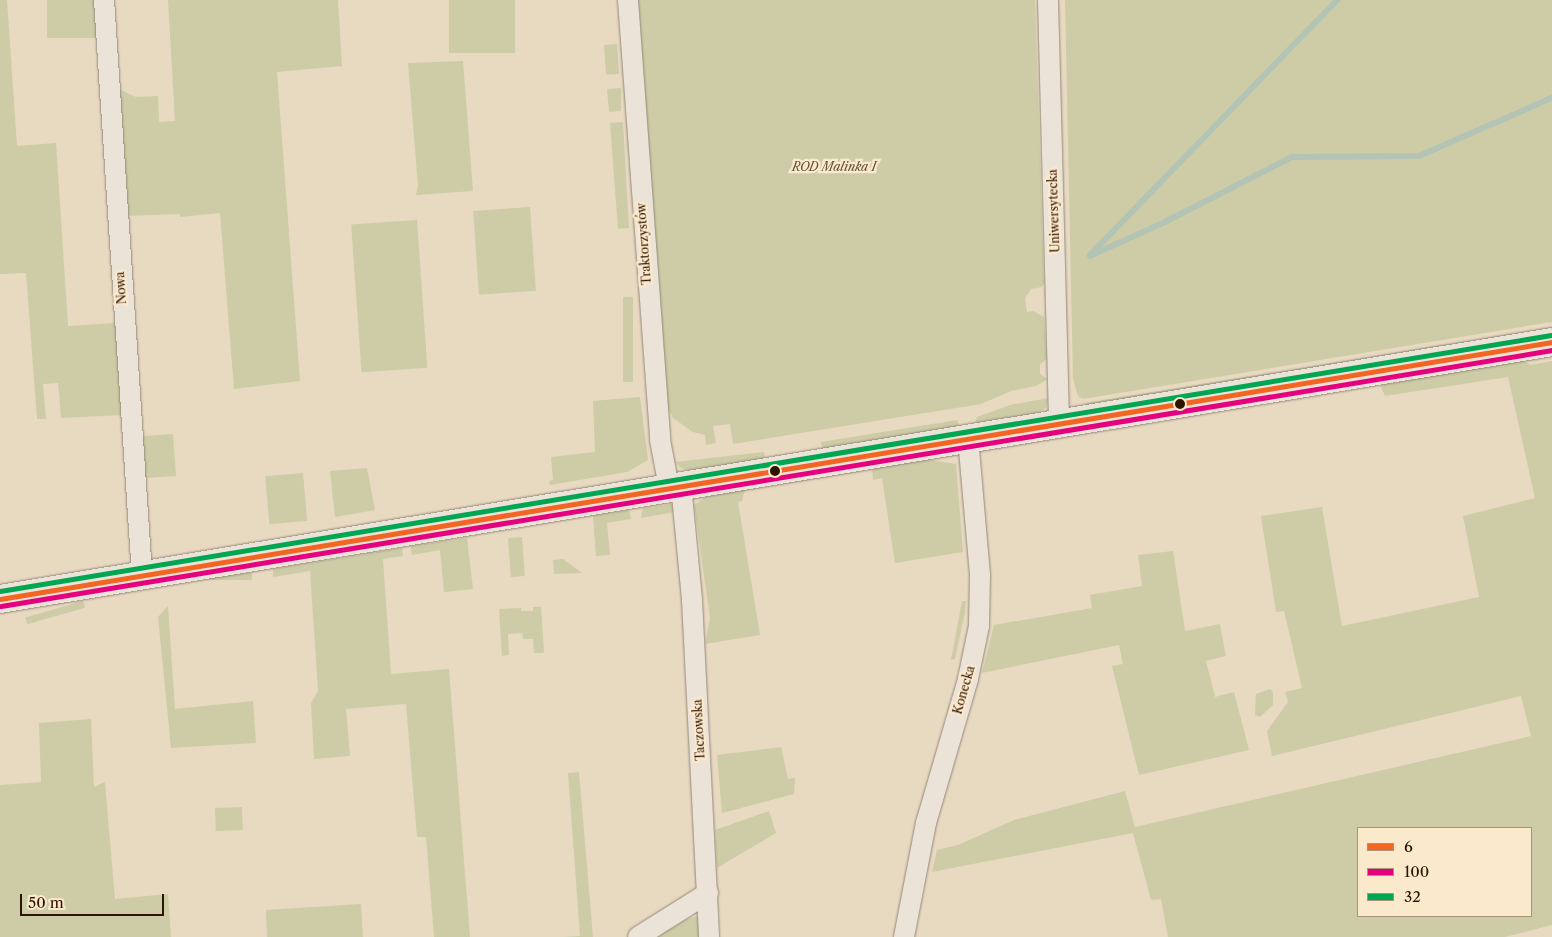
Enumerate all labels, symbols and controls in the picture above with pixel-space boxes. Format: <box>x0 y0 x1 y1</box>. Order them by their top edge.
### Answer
park label: ROD Malinka I <box>792 160 876 174</box>
street label: Uniwersytecka <box>1045 169 1063 253</box>
street label: Traktorzystów <box>634 203 654 285</box>
street label: Nowa <box>113 271 129 305</box>
unlabelled marker <box>1175 399 1185 409</box>
unlabelled marker <box>770 466 780 476</box>
street label: Konecka <box>950 664 978 716</box>
street label: Taczowska <box>690 699 708 761</box>
legend <box>1357 827 1532 917</box>
text: 6 <box>1404 837 1413 856</box>
text: 100 <box>1404 862 1429 881</box>
scale bar <box>22 884 166 916</box>
text: 32 <box>1404 887 1421 906</box>
text: 50 m <box>28 893 64 912</box>

